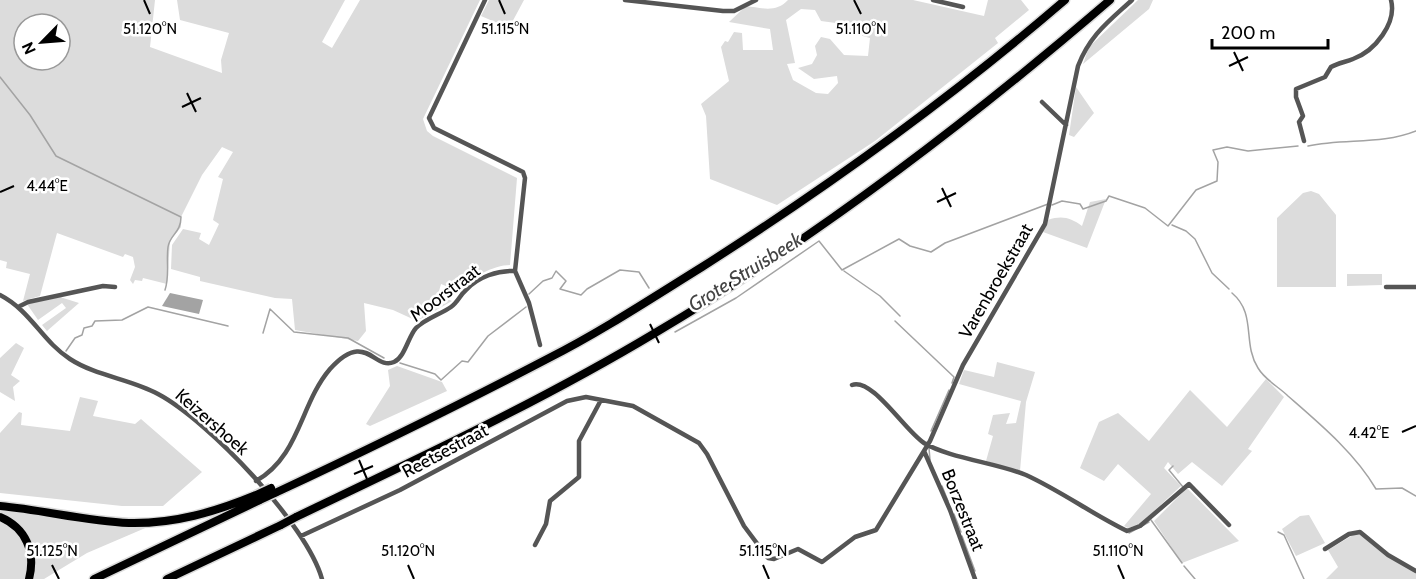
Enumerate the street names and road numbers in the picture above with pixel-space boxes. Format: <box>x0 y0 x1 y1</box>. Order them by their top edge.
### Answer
street label: Varenbroekstraat <box>954 220 1038 342</box>
street label: Moorstraat <box>406 259 484 327</box>
street label: Keizershoek <box>171 384 254 460</box>
street label: Reetsestraat <box>398 419 492 483</box>
street label: Borzestraat <box>937 466 989 554</box>

